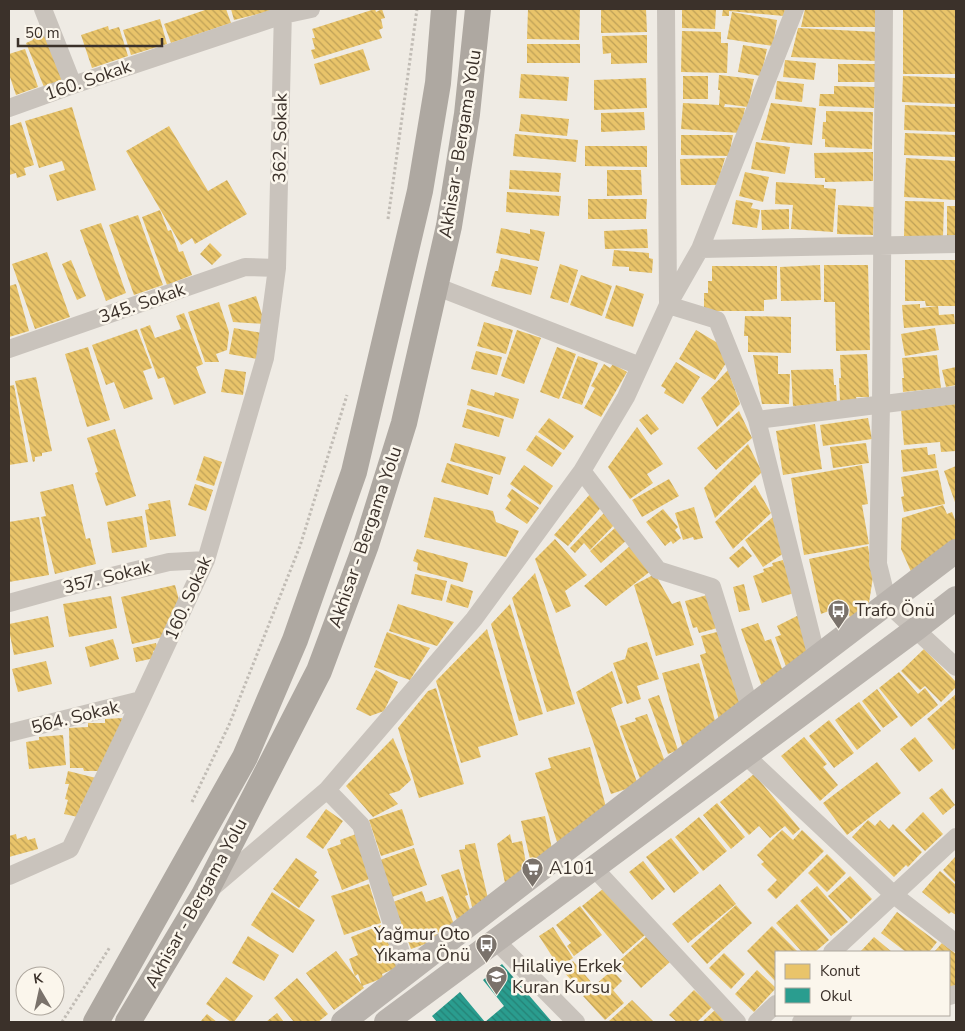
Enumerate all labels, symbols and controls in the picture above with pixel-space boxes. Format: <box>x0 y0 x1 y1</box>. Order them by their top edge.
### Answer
scale bar <box>18 15 161 47</box>
text: 50 m <box>25 23 60 43</box>
street label: Akhisar - Bergama Yolu <box>433 48 487 240</box>
street label: 160. Sokak <box>42 54 135 106</box>
street label: 362. Sokak <box>267 92 293 183</box>
street label: 345. Sokak <box>96 277 189 329</box>
street label: Akhisar - Bergama Yolu <box>323 443 407 631</box>
street label: 160. Sokak <box>159 551 218 644</box>
street label: 357. Sokak <box>61 554 154 599</box>
bus stop icon: Trafo Önü <box>827 598 851 629</box>
place label: Trafo Önü <box>855 598 935 622</box>
street label: 564. Sokak <box>29 694 122 739</box>
street label: Akhisar - Bergama Yolu <box>139 814 253 992</box>
supermarket icon: A101 <box>521 856 545 887</box>
place label: A101 <box>549 856 595 880</box>
place label: Yağmur Oto Yıkama Önü <box>373 922 470 967</box>
bus stop icon: Yağmur Oto Yıkama Önü <box>474 932 498 963</box>
legend <box>775 951 950 1016</box>
place label: Hilaliye Erkek Kuran Kursu <box>512 954 623 999</box>
text: Konut <box>820 961 860 981</box>
school or university icon: Hilaliye Erkek Kuran Kursu <box>484 964 508 995</box>
north arrow <box>15 966 65 1016</box>
text: K <box>32 968 45 989</box>
text: Okul <box>820 986 852 1006</box>

